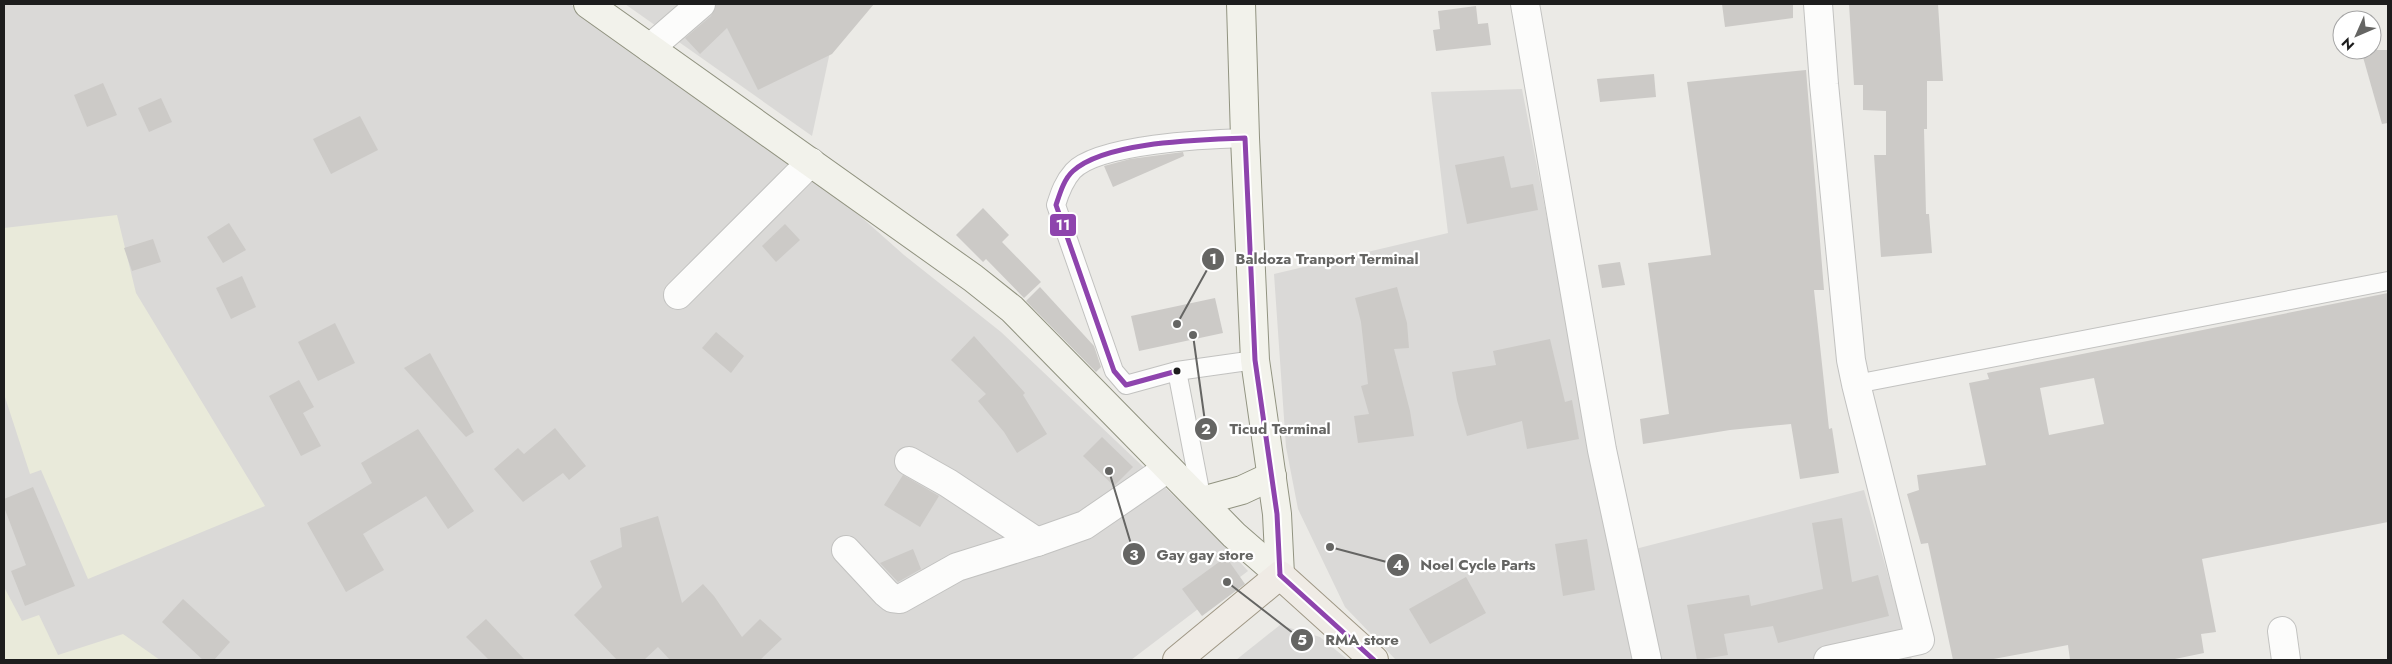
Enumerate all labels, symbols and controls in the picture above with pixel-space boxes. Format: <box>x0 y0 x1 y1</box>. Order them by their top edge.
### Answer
north arrow <box>2332 10 2382 60</box>
text: N <box>2337 33 2359 55</box>
line badge: 11 <box>1049 213 1077 237</box>
text: 11 <box>1056 215 1070 235</box>
callout: Baldoza Tranport Terminal <box>1201 244 1429 274</box>
text: 1 <box>1209 248 1217 270</box>
text: Baldoza Tranport Terminal <box>1236 248 1418 270</box>
unlabelled marker <box>1172 366 1182 376</box>
callout: Ticud Terminal <box>1194 414 1340 444</box>
text: 2 <box>1201 418 1211 440</box>
text: Ticud Terminal <box>1229 418 1331 440</box>
callout: Gay gay store <box>1121 539 1263 569</box>
text: 3 <box>1129 544 1139 566</box>
text: Gay gay store <box>1156 544 1254 566</box>
callout: Noel Cycle Parts <box>1385 550 1545 580</box>
text: 4 <box>1393 554 1403 576</box>
text: Noel Cycle Parts <box>1420 554 1536 576</box>
callout: RMA store <box>1290 625 1408 655</box>
text: 5 <box>1297 629 1307 651</box>
text: RMA store <box>1325 629 1399 651</box>

